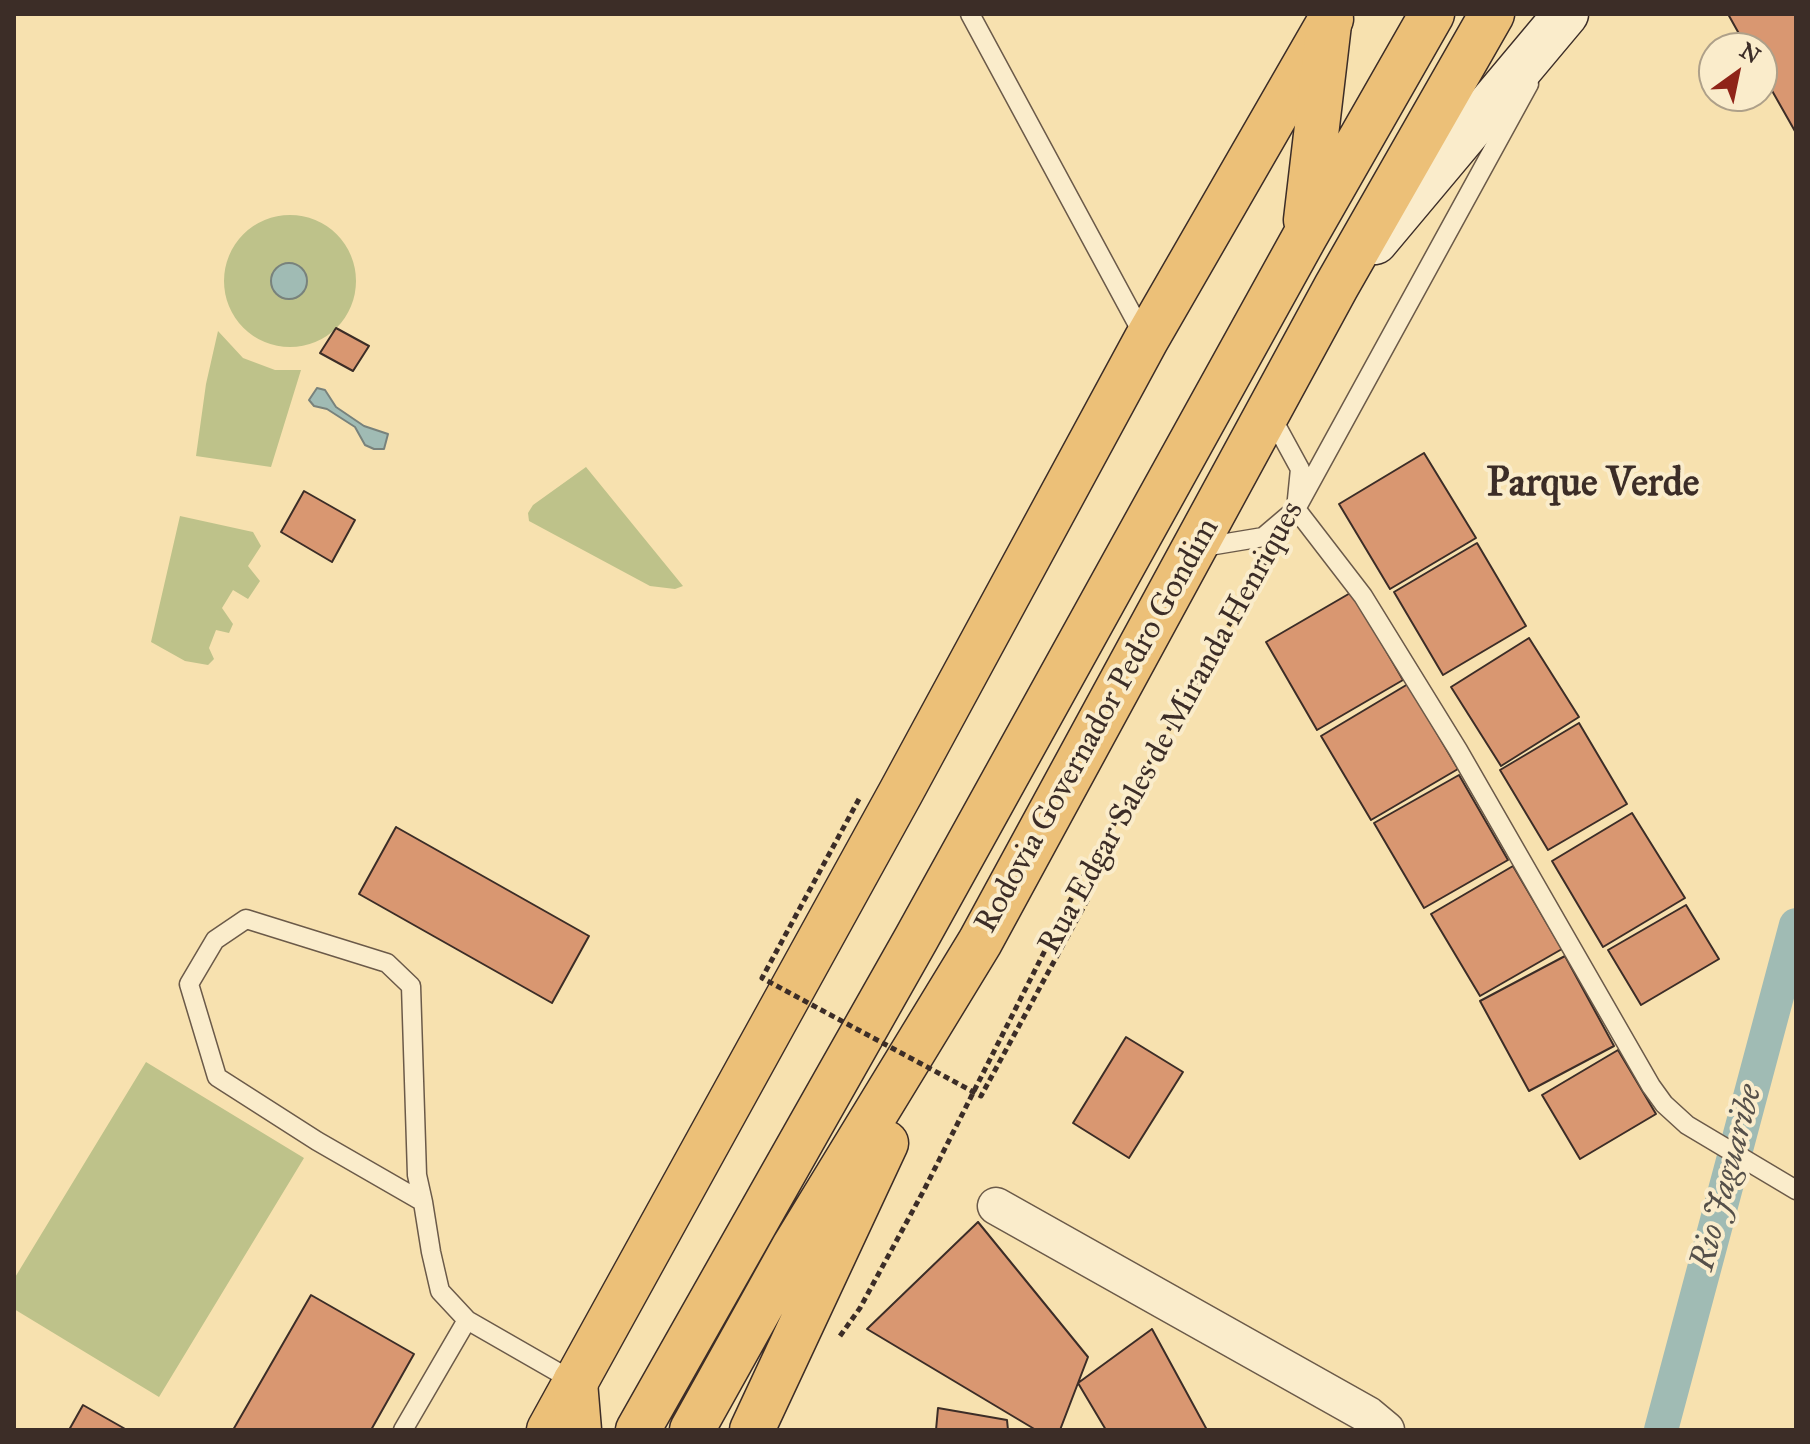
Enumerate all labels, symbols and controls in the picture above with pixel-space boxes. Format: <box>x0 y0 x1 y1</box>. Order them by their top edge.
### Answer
north arrow <box>1698 32 1778 112</box>
text: N <box>1735 37 1765 70</box>
district label: Parque Verde <box>1487 461 1699 509</box>
street label: Rua Edgar Sales de Miranda Henriques <box>1031 495 1313 961</box>
street label: Rodovia Governador Pedro Gondim <box>968 512 1228 940</box>
water label: Rio Jaguaribe <box>1684 1081 1772 1275</box>

